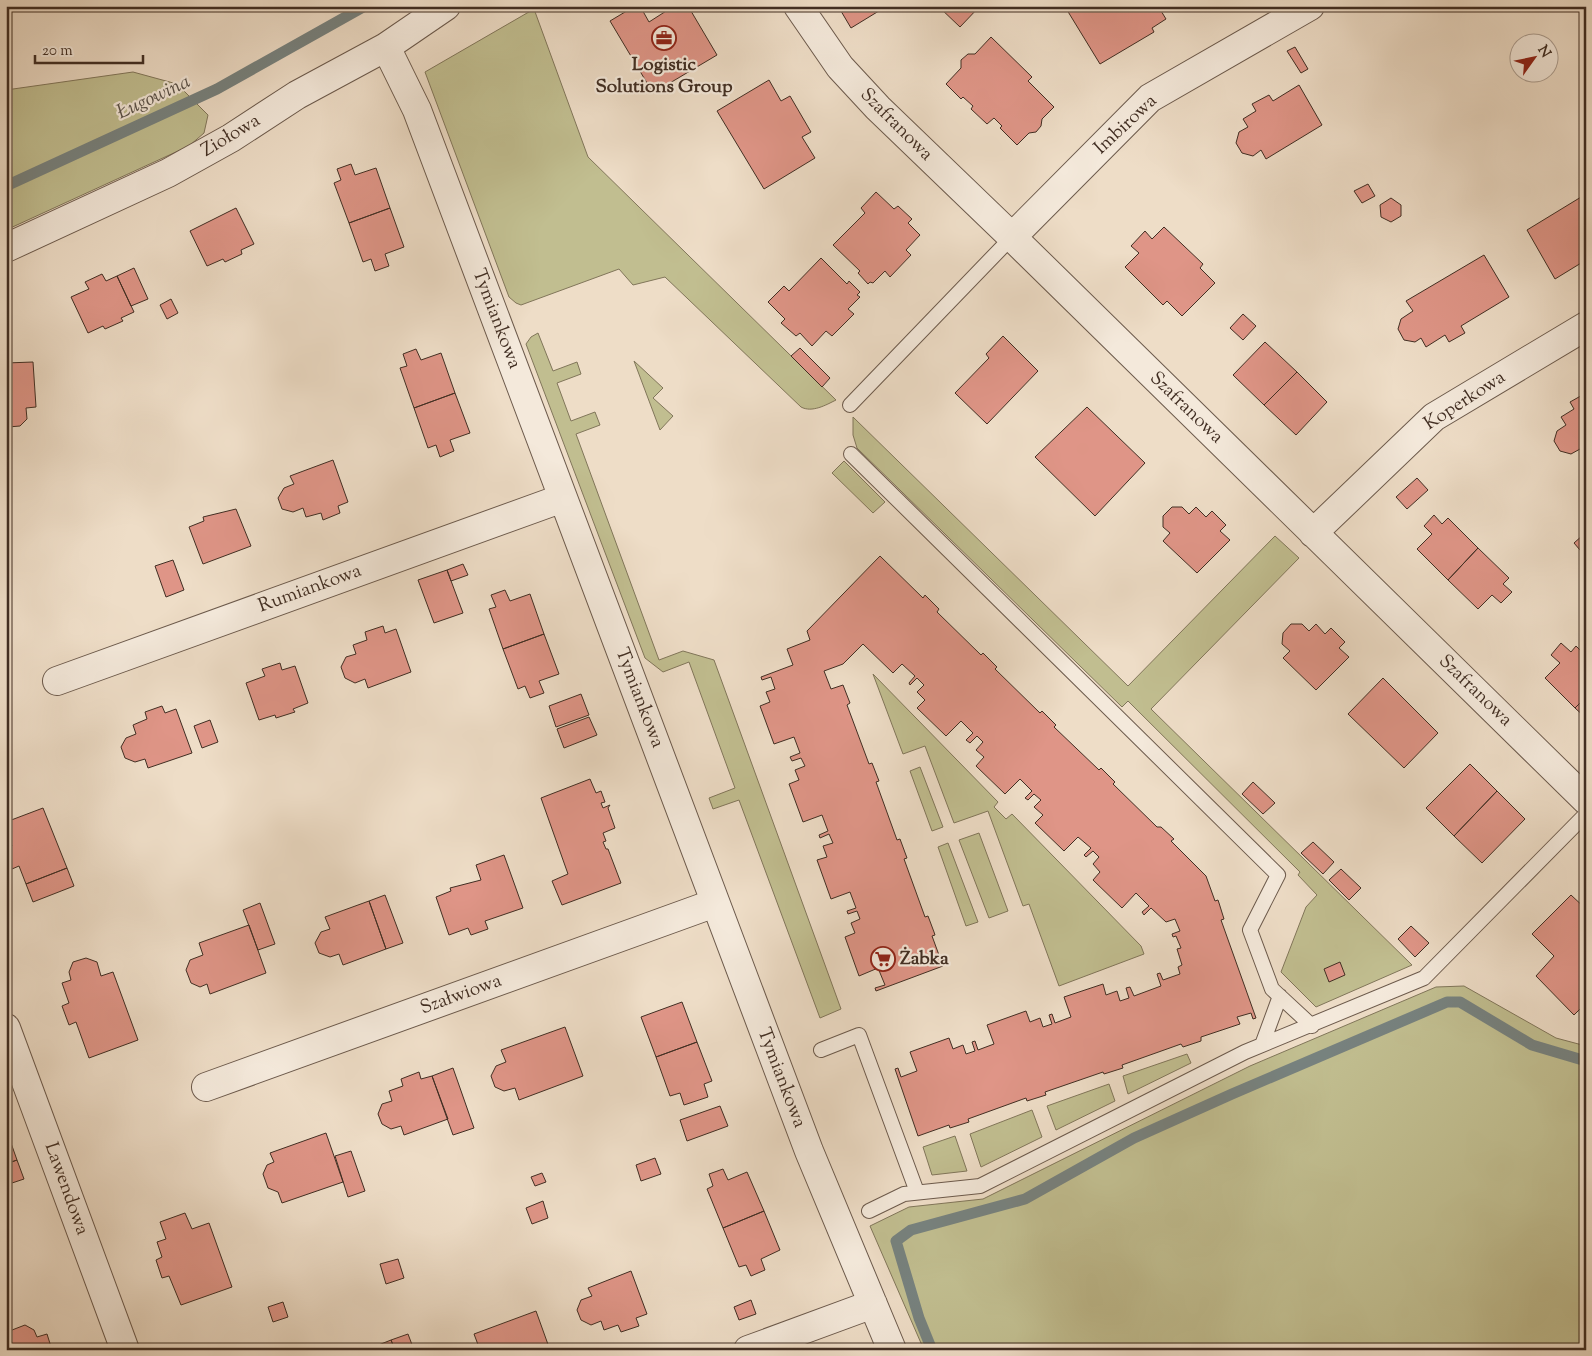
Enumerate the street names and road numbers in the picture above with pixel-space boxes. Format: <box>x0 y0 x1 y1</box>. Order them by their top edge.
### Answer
street label: Szafranowa <box>853 82 939 168</box>
street label: Imbirowa <box>1088 89 1164 161</box>
street label: Ziołowa <box>196 108 266 164</box>
street label: Tymiankowa <box>465 265 528 373</box>
street label: Koperkowa <box>1419 364 1511 437</box>
street label: Szafranowa <box>1143 366 1229 450</box>
street label: Rumiankowa <box>255 558 366 620</box>
street label: Tymiankowa <box>608 644 671 752</box>
street label: Szafranowa <box>1432 649 1518 733</box>
street label: Szałwiowa <box>416 968 506 1022</box>
street label: Tymiankowa <box>750 1024 813 1132</box>
street label: Lawendowa <box>37 1139 95 1239</box>

